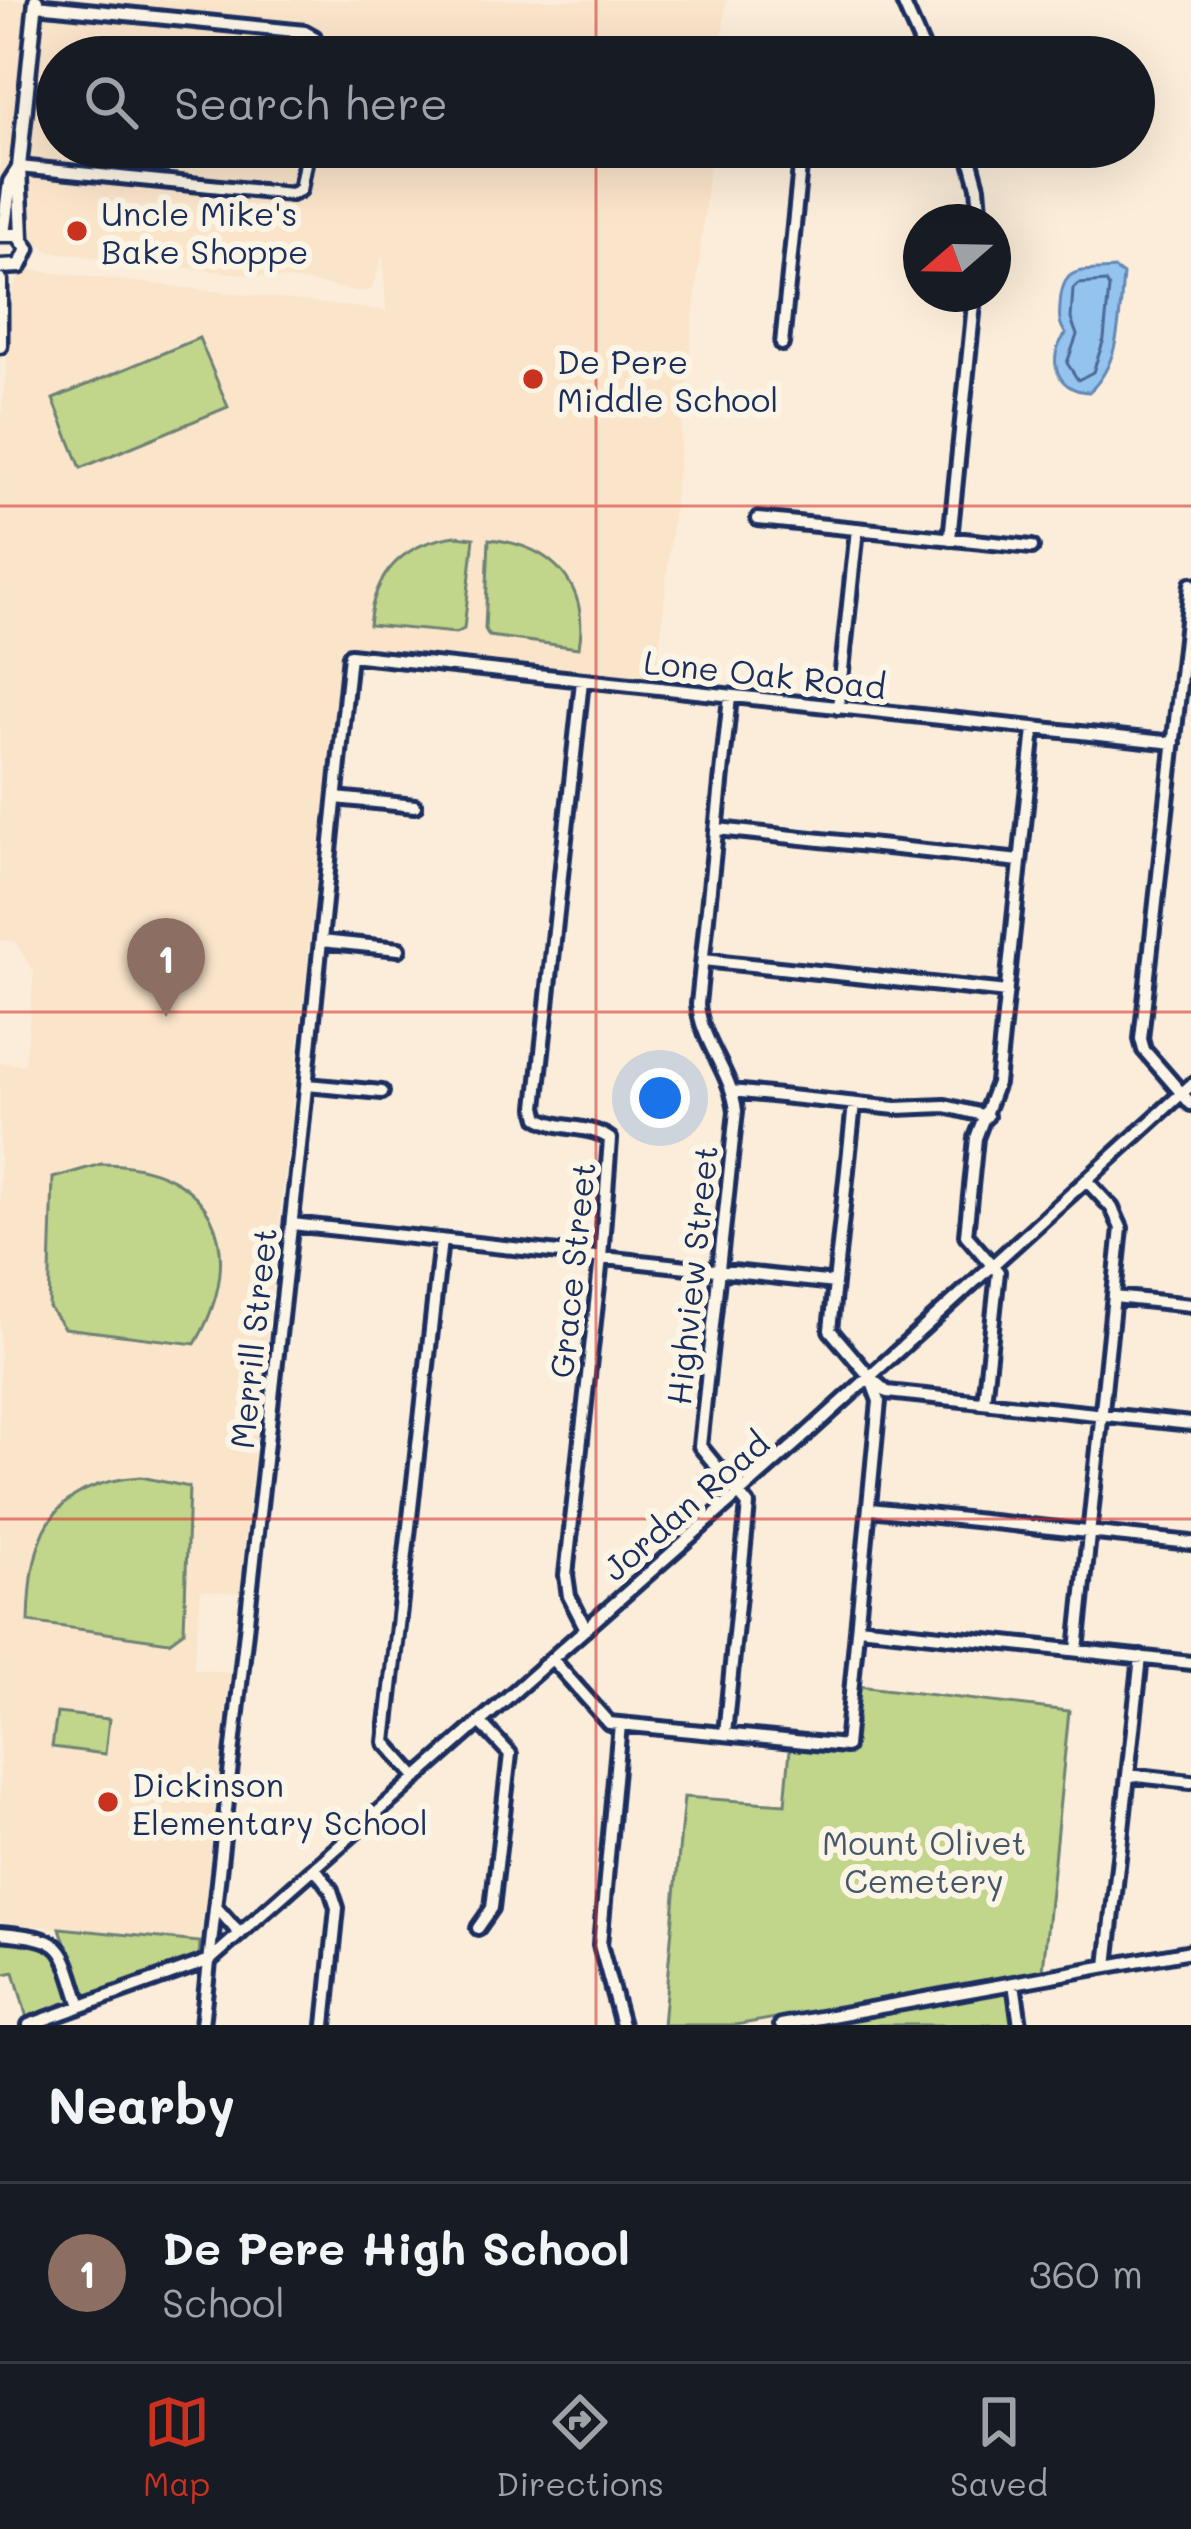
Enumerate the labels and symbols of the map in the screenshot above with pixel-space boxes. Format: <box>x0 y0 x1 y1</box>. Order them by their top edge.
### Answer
place label: Uncle Mike's Bake Shoppe <box>101 191 308 272</box>
north arrow <box>903 204 1011 312</box>
marker: Uncle Mike's Bake Shoppe <box>64 218 90 244</box>
place label: De Pere Middle School <box>557 339 779 420</box>
marker: De Pere Middle School <box>520 366 546 392</box>
street label: Lone Oak Road <box>642 639 888 707</box>
pin: 1 <box>127 918 205 1017</box>
your location <box>630 1068 690 1128</box>
street label: Highview Street <box>656 1143 726 1407</box>
street label: Grace Street <box>538 1160 604 1380</box>
street label: Merrill Street <box>219 1225 285 1451</box>
street label: Jordan Road <box>593 1421 777 1589</box>
place label: Dickinson Elementary School <box>132 1762 428 1844</box>
marker: Dickinson Elementary School <box>95 1789 121 1815</box>
park label: Mount Olivet Cemetery <box>822 1820 1026 1902</box>

